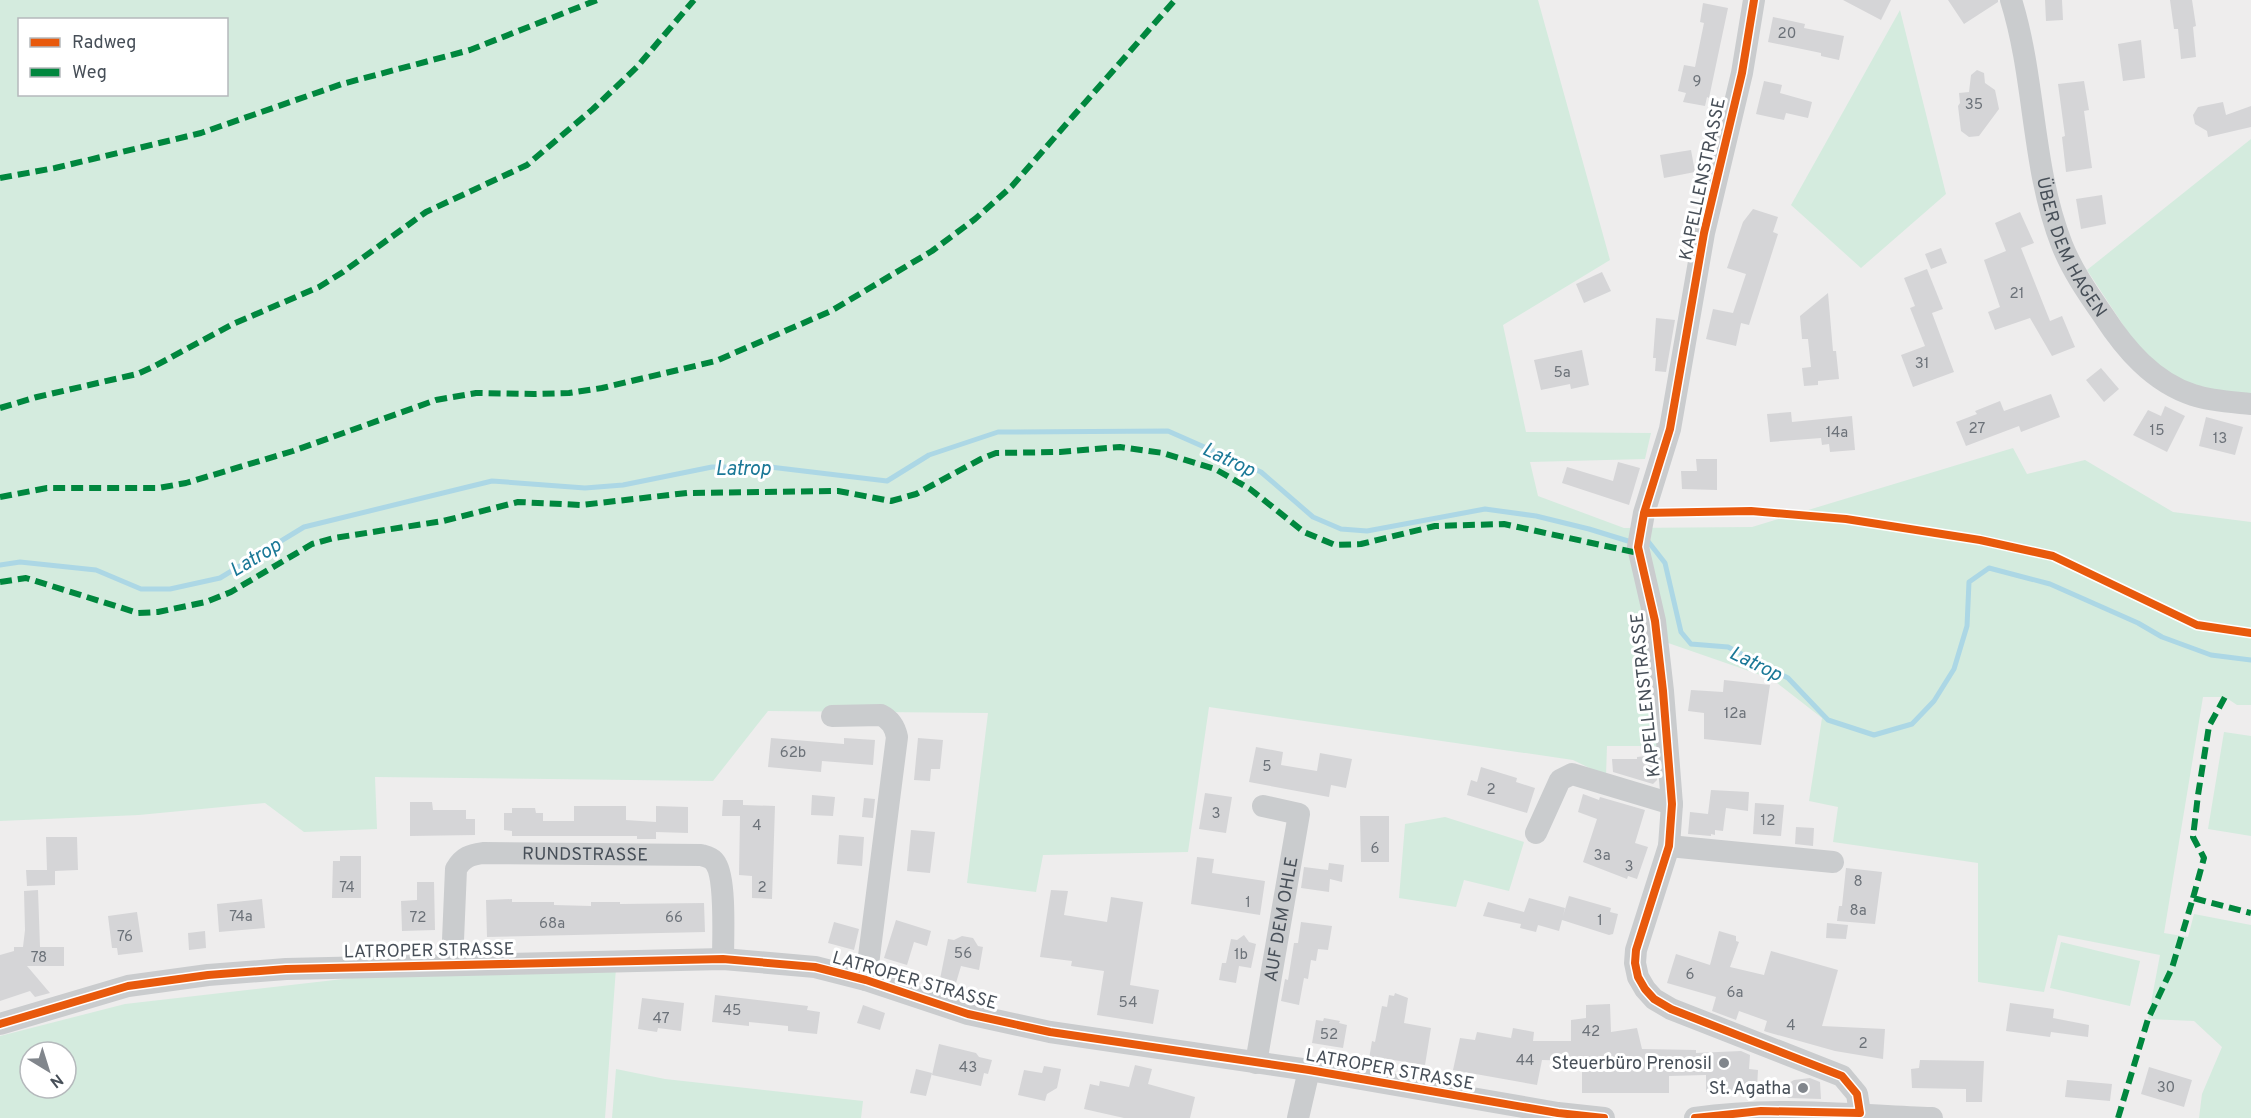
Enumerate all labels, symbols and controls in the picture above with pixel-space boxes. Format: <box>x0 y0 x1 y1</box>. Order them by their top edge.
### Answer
legend <box>18 18 228 96</box>
house number: 20 <box>1778 25 1796 44</box>
text: Radweg <box>72 32 136 55</box>
text: Weg <box>72 62 107 85</box>
house number: 9 <box>1693 73 1701 92</box>
street label: KAPELLENSTRASSE <box>1675 96 1732 263</box>
house number: 35 <box>1965 96 1983 115</box>
street label: ÜBER DEM HAGEN <box>2030 175 2111 322</box>
house number: 21 <box>2010 285 2024 304</box>
house number: 31 <box>1915 355 1929 374</box>
house number: 5a <box>1553 364 1571 383</box>
house number: 27 <box>1969 420 1986 439</box>
house number: 15 <box>2150 422 2164 441</box>
house number: 14a <box>1826 424 1848 443</box>
house number: 13 <box>2213 430 2227 449</box>
water label: Latrop <box>1198 437 1259 484</box>
water label: Latrop <box>715 457 771 483</box>
water label: Latrop <box>226 533 287 584</box>
street label: KAPELLENSTRASSE <box>1626 611 1667 778</box>
water label: Latrop <box>1724 641 1786 689</box>
house number: 12a <box>1724 705 1746 724</box>
house number: 62b <box>780 744 806 763</box>
house number: 5 <box>1262 758 1272 777</box>
house number: 2 <box>1486 781 1496 800</box>
house number: 3 <box>1211 805 1221 824</box>
house number: 12 <box>1761 812 1775 831</box>
house number: 4 <box>752 817 762 836</box>
house number: 6 <box>1371 840 1380 859</box>
street label: RUNDSTRASSE <box>522 843 648 868</box>
house number: 3a <box>1593 847 1611 866</box>
street label: AUF DEM OHLE <box>1260 855 1304 984</box>
house number: 3 <box>1624 858 1634 877</box>
house number: 8 <box>1853 873 1863 892</box>
house number: 74 <box>339 879 355 898</box>
house number: 2 <box>757 879 767 898</box>
house number: 1 <box>1245 894 1251 913</box>
house number: 8a <box>1849 902 1867 921</box>
house number: 74a <box>229 908 253 927</box>
house number: 72 <box>410 909 426 928</box>
house number: 66 <box>665 909 683 928</box>
house number: 1 <box>1597 912 1603 931</box>
house number: 68a <box>539 915 565 934</box>
house number: 76 <box>117 928 133 947</box>
street label: LATROPER STRASSE <box>343 939 515 964</box>
house number: 56 <box>954 945 972 964</box>
house number: 1b <box>1234 946 1248 965</box>
street label: LATROPER STRASSE <box>829 947 1000 1016</box>
house number: 78 <box>31 949 47 968</box>
house number: 6 <box>1686 966 1695 985</box>
house number: 6a <box>1727 984 1743 1003</box>
house number: 54 <box>1119 994 1137 1013</box>
house number: 45 <box>723 1002 741 1021</box>
house number: 47 <box>653 1010 670 1029</box>
house number: 4 <box>1786 1017 1796 1036</box>
house number: 42 <box>1582 1023 1600 1042</box>
house number: 52 <box>1320 1026 1338 1045</box>
house number: 2 <box>1858 1035 1868 1054</box>
north arrow <box>18 1040 78 1100</box>
street label: LATROPER STRASSE <box>1304 1044 1476 1097</box>
house number: 44 <box>1516 1052 1534 1071</box>
place label: Steuerbüro Prenosil <box>1551 1053 1712 1076</box>
marker: Steuerbüro Prenosil <box>1717 1056 1731 1070</box>
house number: 43 <box>959 1059 977 1078</box>
text: N <box>45 1069 67 1092</box>
place label: St. Agatha <box>1709 1078 1791 1101</box>
house number: 30 <box>2157 1079 2175 1098</box>
marker: St. Agatha <box>1796 1081 1810 1095</box>

